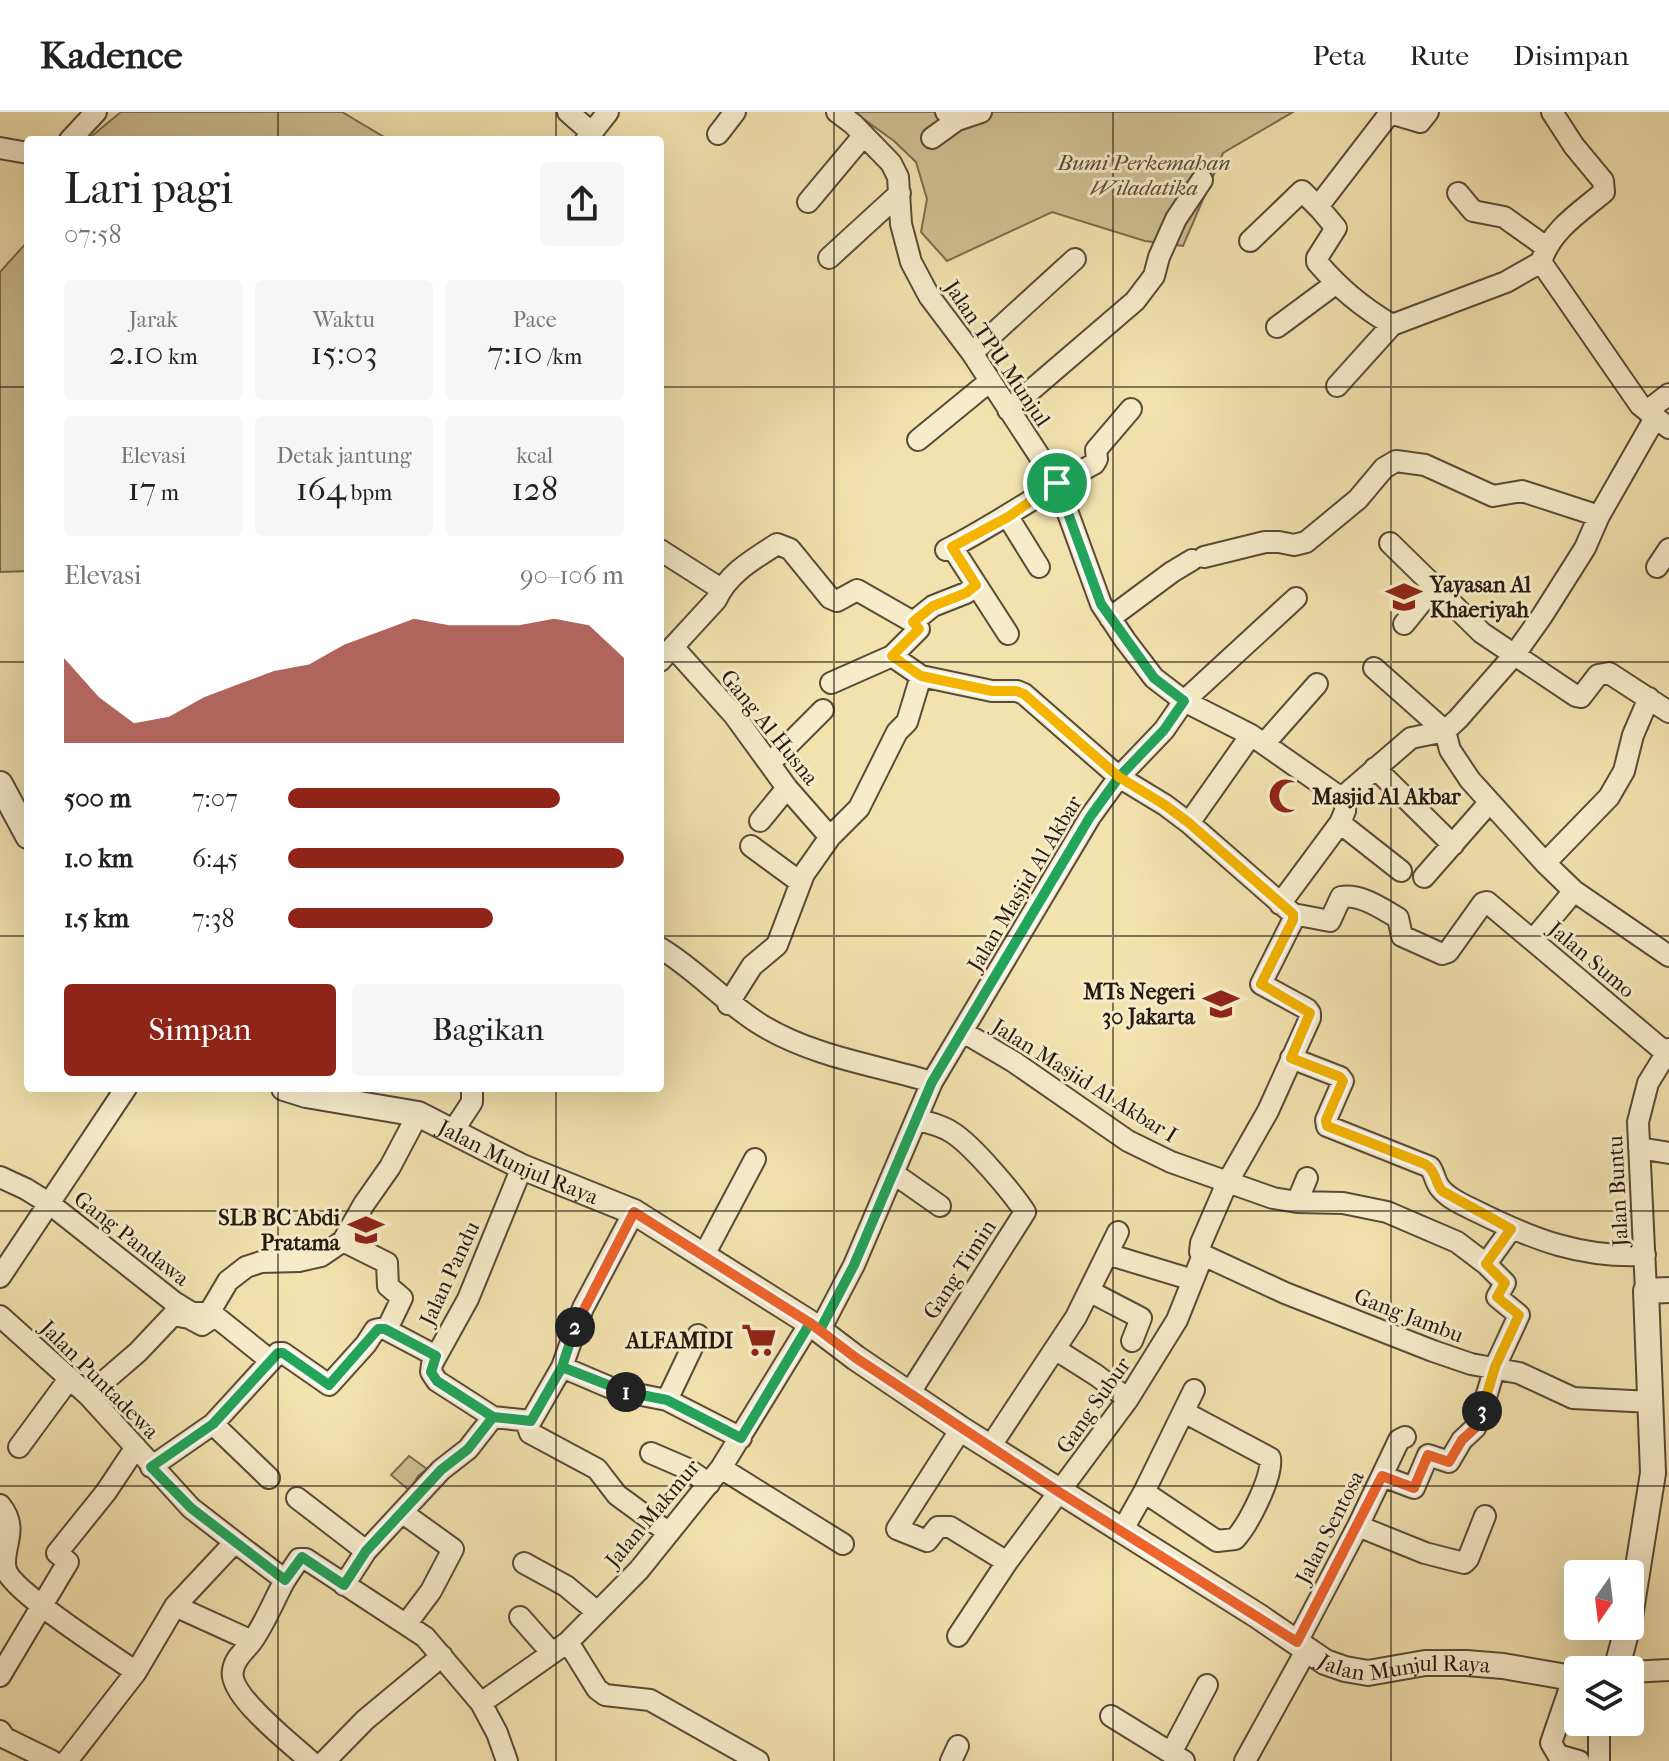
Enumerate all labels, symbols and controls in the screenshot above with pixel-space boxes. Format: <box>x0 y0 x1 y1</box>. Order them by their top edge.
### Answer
text: Kadence <box>40 33 183 78</box>
text: Peta <box>1313 39 1366 72</box>
text: Rute <box>1410 39 1469 72</box>
text: Disimpan <box>1513 39 1629 72</box>
park label: Bumi Perkemahan Wiladatika <box>1057 150 1230 201</box>
button: share <box>540 162 624 246</box>
text: Lari pagi <box>64 163 233 214</box>
text: 07:58 <box>64 219 121 250</box>
street label: Jalan TPU Munjul <box>938 274 1056 432</box>
text: Jarak <box>129 307 178 333</box>
text: Waktu <box>313 307 375 333</box>
text: Pace <box>513 307 557 333</box>
text: 2.10 <box>109 333 164 373</box>
text: 15:03 <box>310 333 378 373</box>
text: 7:10 <box>487 333 542 373</box>
text: km <box>164 344 198 370</box>
text: /km <box>542 344 582 370</box>
text: Elevasi <box>121 443 186 469</box>
text: Detak jantung <box>276 443 411 469</box>
text: kcal <box>516 443 553 469</box>
pin <box>1023 449 1091 517</box>
icon: arrive <box>1035 461 1079 505</box>
text: 17 <box>128 469 156 509</box>
text: 164 <box>296 469 346 509</box>
text: 128 <box>511 469 558 509</box>
text: m <box>156 480 179 506</box>
text: bpm <box>346 480 392 506</box>
text: Elevasi <box>64 560 142 591</box>
text: 90–106 m <box>520 560 624 591</box>
place label: Yayasan Al Khaeriyah <box>1429 572 1532 623</box>
school or university icon: Yayasan Al Khaeriyah <box>1385 578 1423 616</box>
street label: Gang Al Husna <box>715 665 824 791</box>
mosque icon: Masjid Al Akbar <box>1267 777 1305 815</box>
text: 500 m <box>64 783 131 814</box>
text: 7:07 <box>192 783 238 814</box>
place label: Masjid Al Akbar <box>1311 784 1461 810</box>
street label: Jalan Masjid Al Akbar <box>961 790 1088 978</box>
text: 1.0 km <box>64 843 133 874</box>
text: 6:45 <box>192 843 238 874</box>
text: 1.5 km <box>64 903 129 934</box>
text: 7:38 <box>192 903 235 934</box>
street label: Jalan Sumo <box>1541 915 1640 1003</box>
place label: MTs Negeri 30 Jakarta <box>1082 979 1196 1030</box>
button: Simpan <box>64 984 336 1076</box>
button: Bagikan <box>352 984 624 1076</box>
school or university icon: MTs Negeri 30 Jakarta <box>1202 985 1240 1023</box>
street label: Jalan Masjid Al Akbar I <box>985 1012 1182 1149</box>
street label: Jalan Munjul Raya <box>432 1114 603 1211</box>
street label: Jalan Buntu <box>1602 1134 1634 1249</box>
street label: Gang Pandawa <box>69 1186 195 1292</box>
place label: SLB BC Abdi Pratama <box>218 1205 341 1256</box>
school or university icon: SLB BC Abdi Pratama <box>347 1211 385 1249</box>
street label: Gang Timin <box>918 1215 1002 1324</box>
street label: Jalan Pandu <box>414 1217 486 1331</box>
street label: Gang Jambu <box>1350 1283 1467 1349</box>
pin: 2 <box>555 1307 595 1347</box>
street label: Jalan Puntadewa <box>33 1314 165 1445</box>
text: 2 <box>569 1314 581 1340</box>
supermarket icon: ALFAMIDI <box>740 1321 778 1359</box>
place label: ALFAMIDI <box>624 1328 733 1354</box>
street label: Gang Subur <box>1051 1352 1137 1459</box>
pin: 1 <box>606 1372 646 1412</box>
text: 1 <box>622 1379 630 1405</box>
pin: 3 <box>1462 1391 1502 1431</box>
text: 3 <box>1477 1398 1487 1424</box>
street label: Jalan Makmur <box>599 1454 706 1575</box>
street label: Jalan Sentosa <box>1289 1466 1370 1590</box>
north arrow <box>1564 1560 1644 1640</box>
map controls <box>1564 1560 1644 1736</box>
street label: Jalan Munjul Raya <box>1311 1648 1492 1687</box>
button: layers <box>1564 1656 1644 1736</box>

